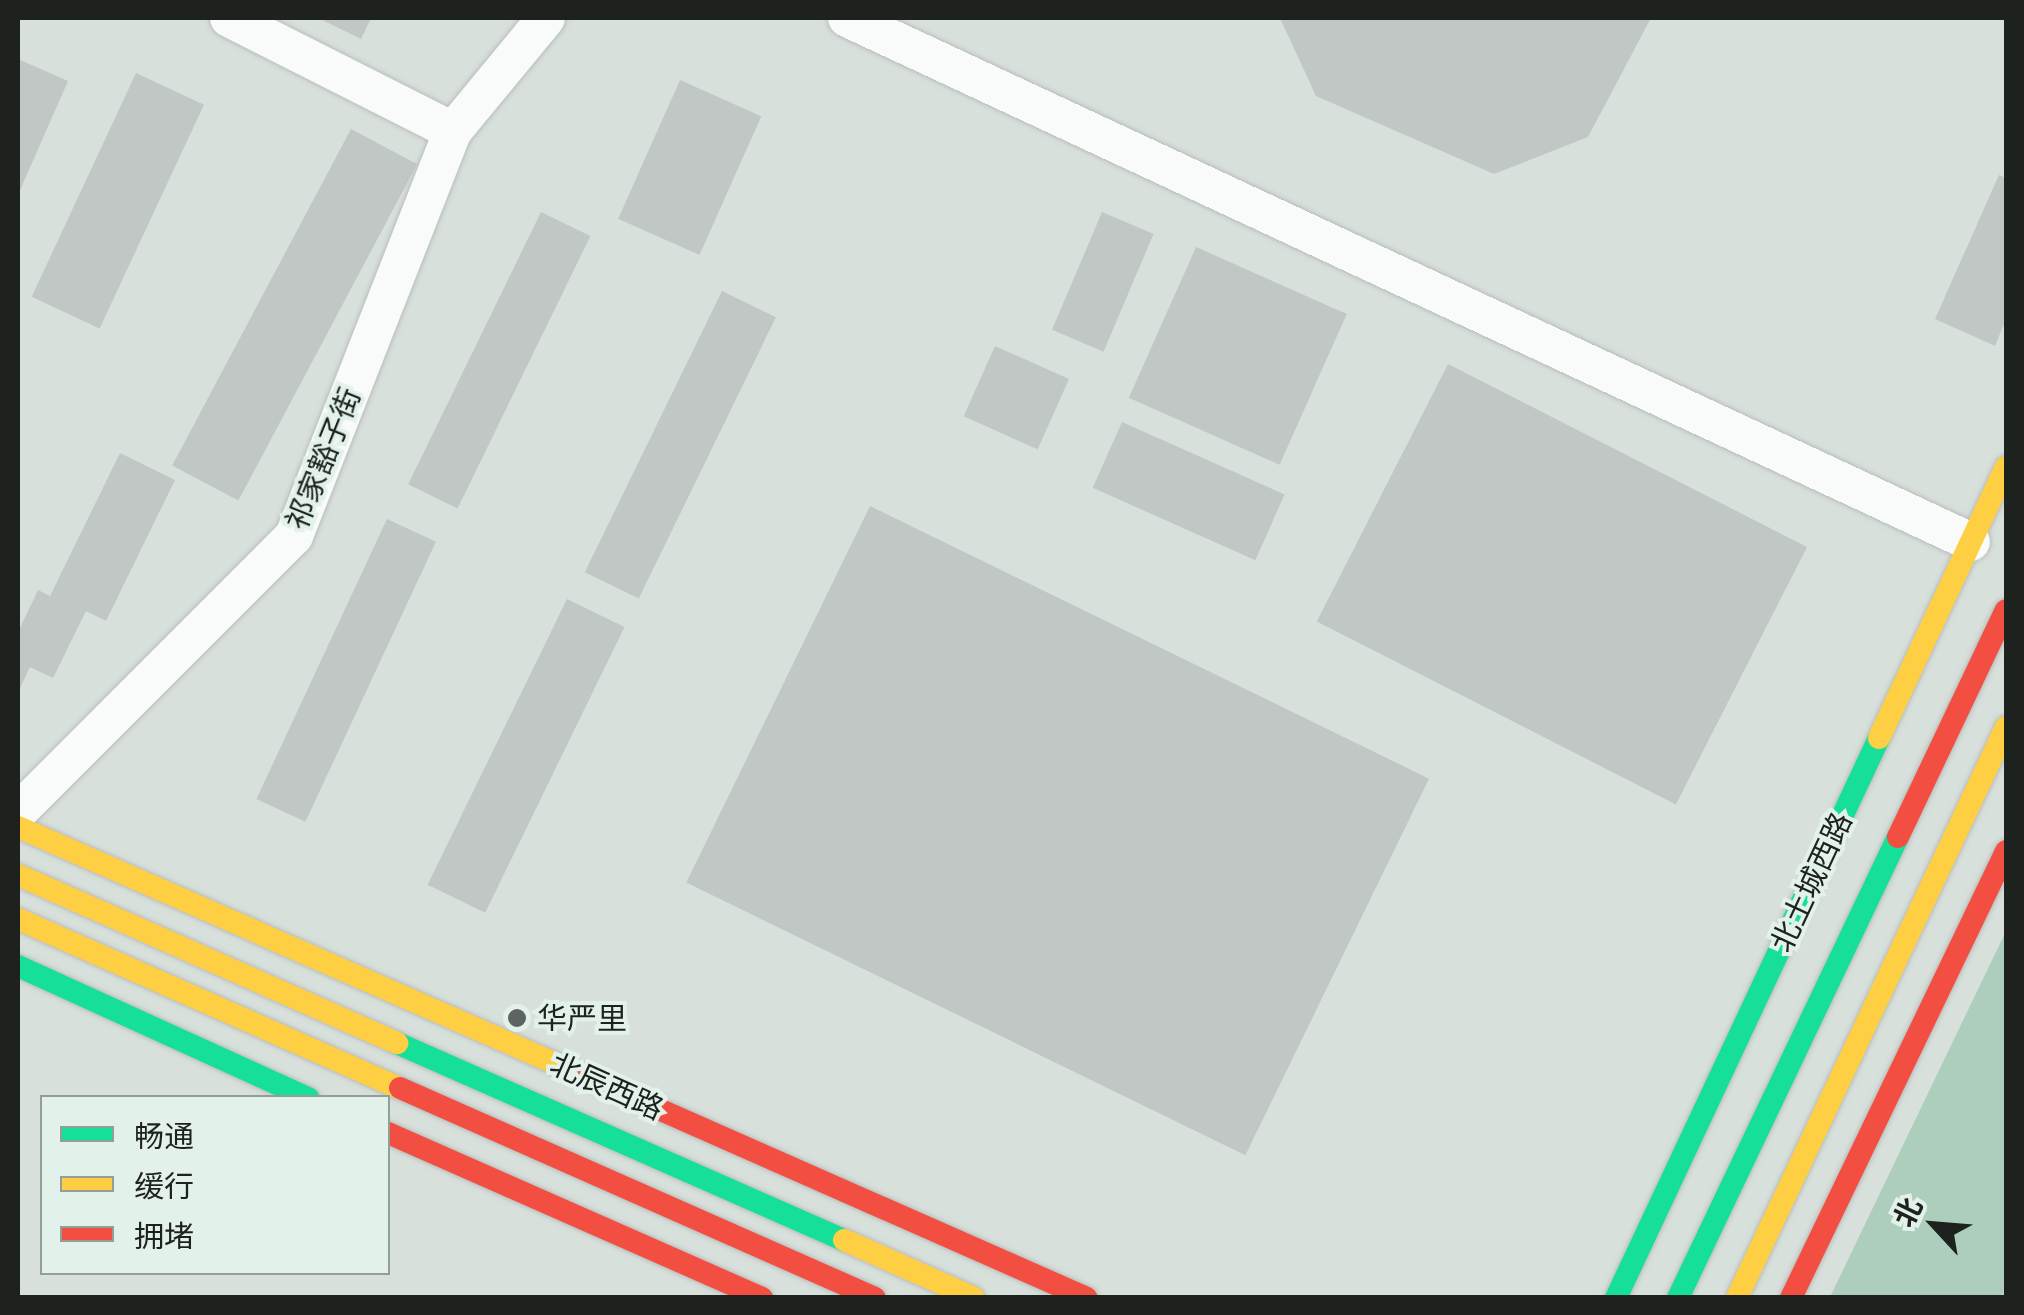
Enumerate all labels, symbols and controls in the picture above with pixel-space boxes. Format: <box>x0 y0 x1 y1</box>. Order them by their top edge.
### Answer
street label: 祁家豁子街 <box>278 383 368 535</box>
street label: 北土城西路 <box>1763 806 1859 958</box>
place label: 华严里 <box>537 1000 627 1036</box>
marker: 华严里 <box>506 1007 528 1029</box>
street label: 北辰西路 <box>545 1045 669 1127</box>
legend <box>40 1095 390 1275</box>
text: 畅通 <box>134 1115 194 1156</box>
text: 缓行 <box>134 1165 194 1206</box>
north arrow <box>1884 1175 1984 1275</box>
text: 北 <box>1884 1191 1930 1233</box>
text: 拥堵 <box>134 1215 194 1256</box>

